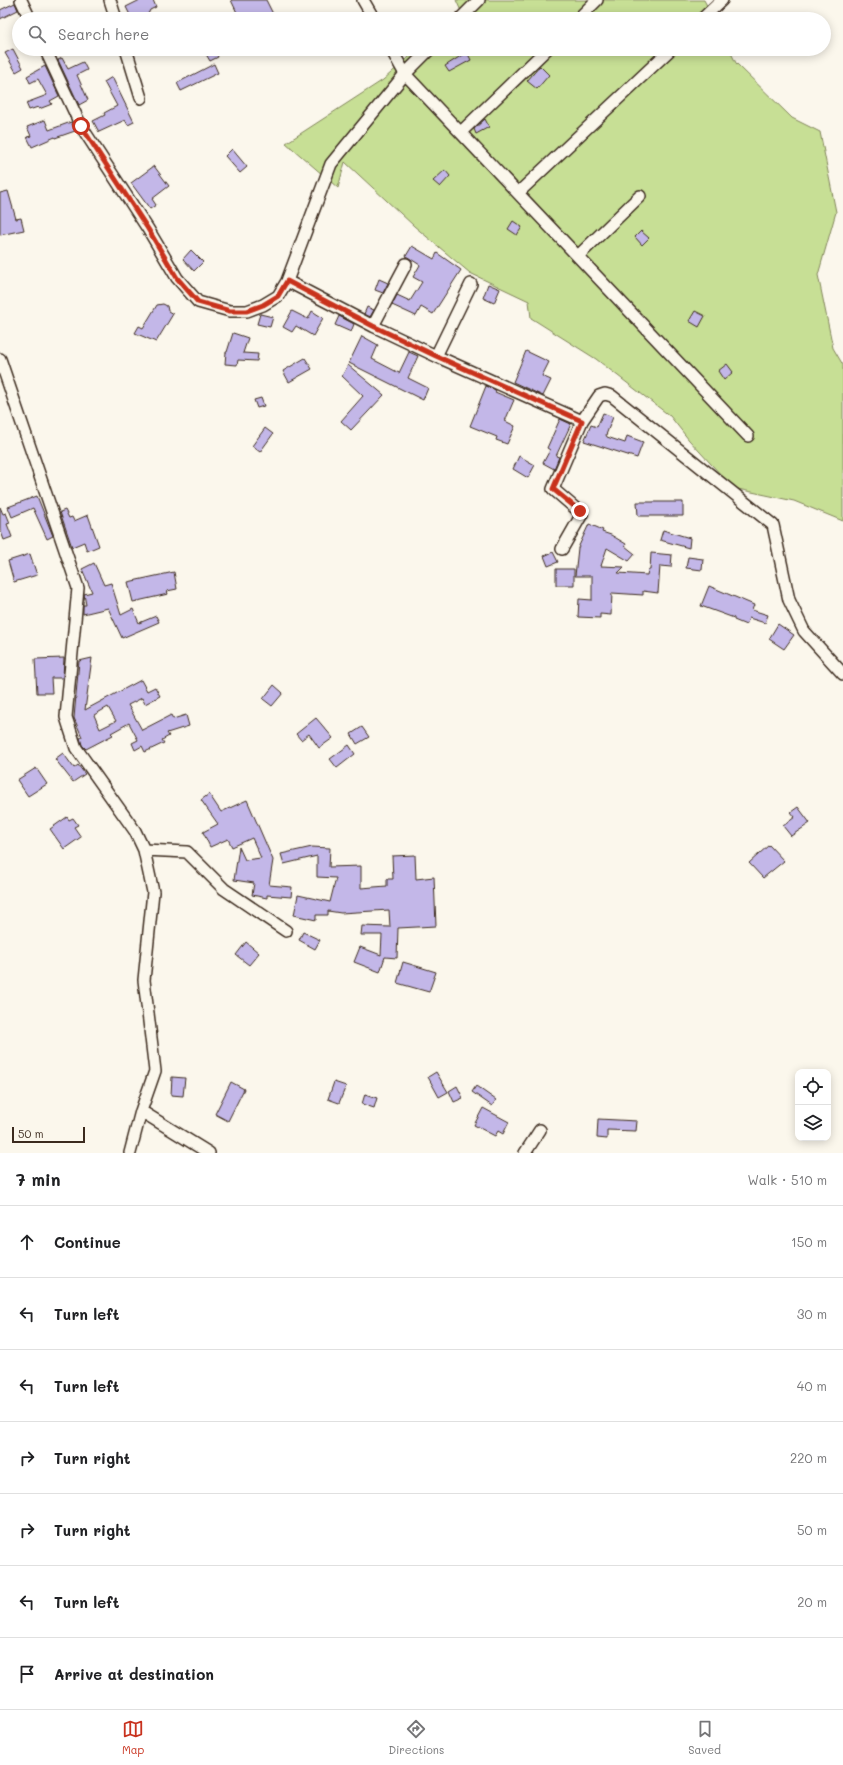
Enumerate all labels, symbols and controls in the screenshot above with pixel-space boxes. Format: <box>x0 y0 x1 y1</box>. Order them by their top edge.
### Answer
search box <box>12 12 831 56</box>
icon: search <box>26 23 48 45</box>
text: Search here <box>58 24 149 44</box>
route start <box>72 117 90 135</box>
route end <box>571 502 589 520</box>
map controls <box>795 1069 831 1141</box>
button: locate <box>795 1069 831 1105</box>
button: layers <box>795 1105 831 1141</box>
scale bar <box>12 1125 85 1144</box>
text: 50 m <box>18 1126 44 1141</box>
text: 7 min <box>16 1168 61 1190</box>
text: Walk · 510 m <box>747 1171 827 1188</box>
icon: ahead <box>16 1231 38 1253</box>
text: Continue <box>54 1232 121 1252</box>
text: 150 m <box>791 1233 827 1250</box>
icon: left <box>16 1303 38 1325</box>
text: Turn left <box>54 1304 119 1324</box>
text: 30 m <box>797 1305 827 1322</box>
icon: left <box>16 1375 38 1397</box>
text: Turn left <box>54 1376 119 1396</box>
text: 40 m <box>797 1377 827 1394</box>
icon: right <box>16 1447 38 1469</box>
text: Turn right <box>54 1448 131 1468</box>
text: 220 m <box>790 1449 827 1466</box>
icon: right <box>16 1519 38 1541</box>
text: Turn right <box>54 1520 131 1540</box>
text: 50 m <box>797 1521 827 1538</box>
icon: left <box>16 1591 38 1613</box>
text: Turn left <box>54 1592 119 1612</box>
text: 20 m <box>797 1593 827 1610</box>
icon: arrive <box>16 1663 38 1685</box>
text: Arrive at destination <box>54 1664 214 1684</box>
tab: Map <box>122 1718 144 1757</box>
tab: Directions <box>388 1718 444 1757</box>
tab: Saved <box>688 1718 721 1757</box>

